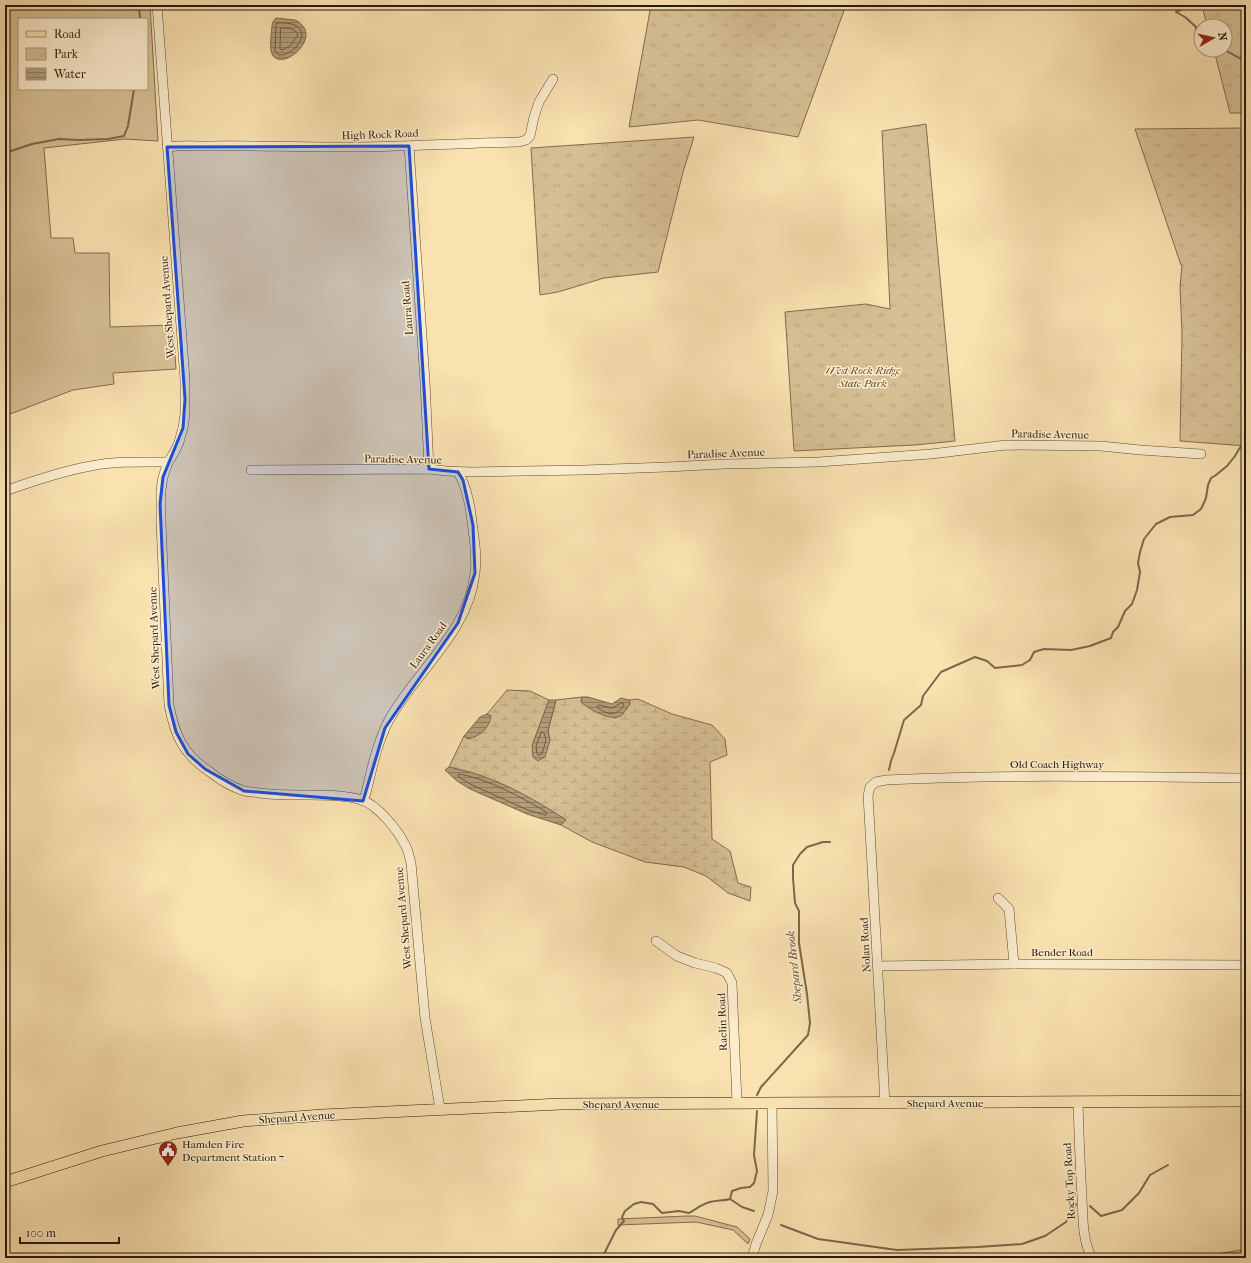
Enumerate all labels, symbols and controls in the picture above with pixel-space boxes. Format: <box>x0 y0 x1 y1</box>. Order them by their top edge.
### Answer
legend <box>18 18 148 90</box>
north arrow <box>1193 18 1233 58</box>
text: Road <box>54 27 81 41</box>
text: N <box>1215 31 1230 42</box>
text: Park <box>54 47 79 61</box>
text: Water <box>53 67 87 81</box>
street label: High Rock Road <box>341 127 420 142</box>
street label: West Shepard Avenue <box>157 255 178 360</box>
street label: Laura Road <box>399 279 416 336</box>
park label: West Rock Ridge State Park <box>826 364 901 390</box>
street label: Paradise Avenue <box>1011 427 1090 442</box>
street label: Paradise Avenue <box>687 446 766 461</box>
street label: Paradise Avenue <box>364 452 443 467</box>
street label: West Shepard Avenue <box>146 586 163 690</box>
street label: Laura Road <box>407 619 450 671</box>
street label: Old Coach Highway <box>1010 758 1105 771</box>
street label: West Shepard Avenue <box>393 866 415 971</box>
street label: Nolan Road <box>858 916 873 973</box>
water label: Shepard Brook <box>783 930 805 1005</box>
street label: Bender Road <box>1031 946 1094 959</box>
street label: Raelin Road <box>715 992 730 1051</box>
street label: Shepard Avenue <box>907 1097 984 1110</box>
street label: Shepard Avenue <box>583 1098 660 1111</box>
street label: Shepard Avenue <box>258 1108 336 1127</box>
place label: Hamden Fire Department Station 7 <box>182 1138 284 1164</box>
public building icon: Hamden Fire Department Station 7 <box>157 1139 179 1167</box>
street label: Rocky Top Road <box>1061 1141 1078 1220</box>
scale bar <box>20 1219 119 1245</box>
text: 100 m <box>26 1226 56 1240</box>

